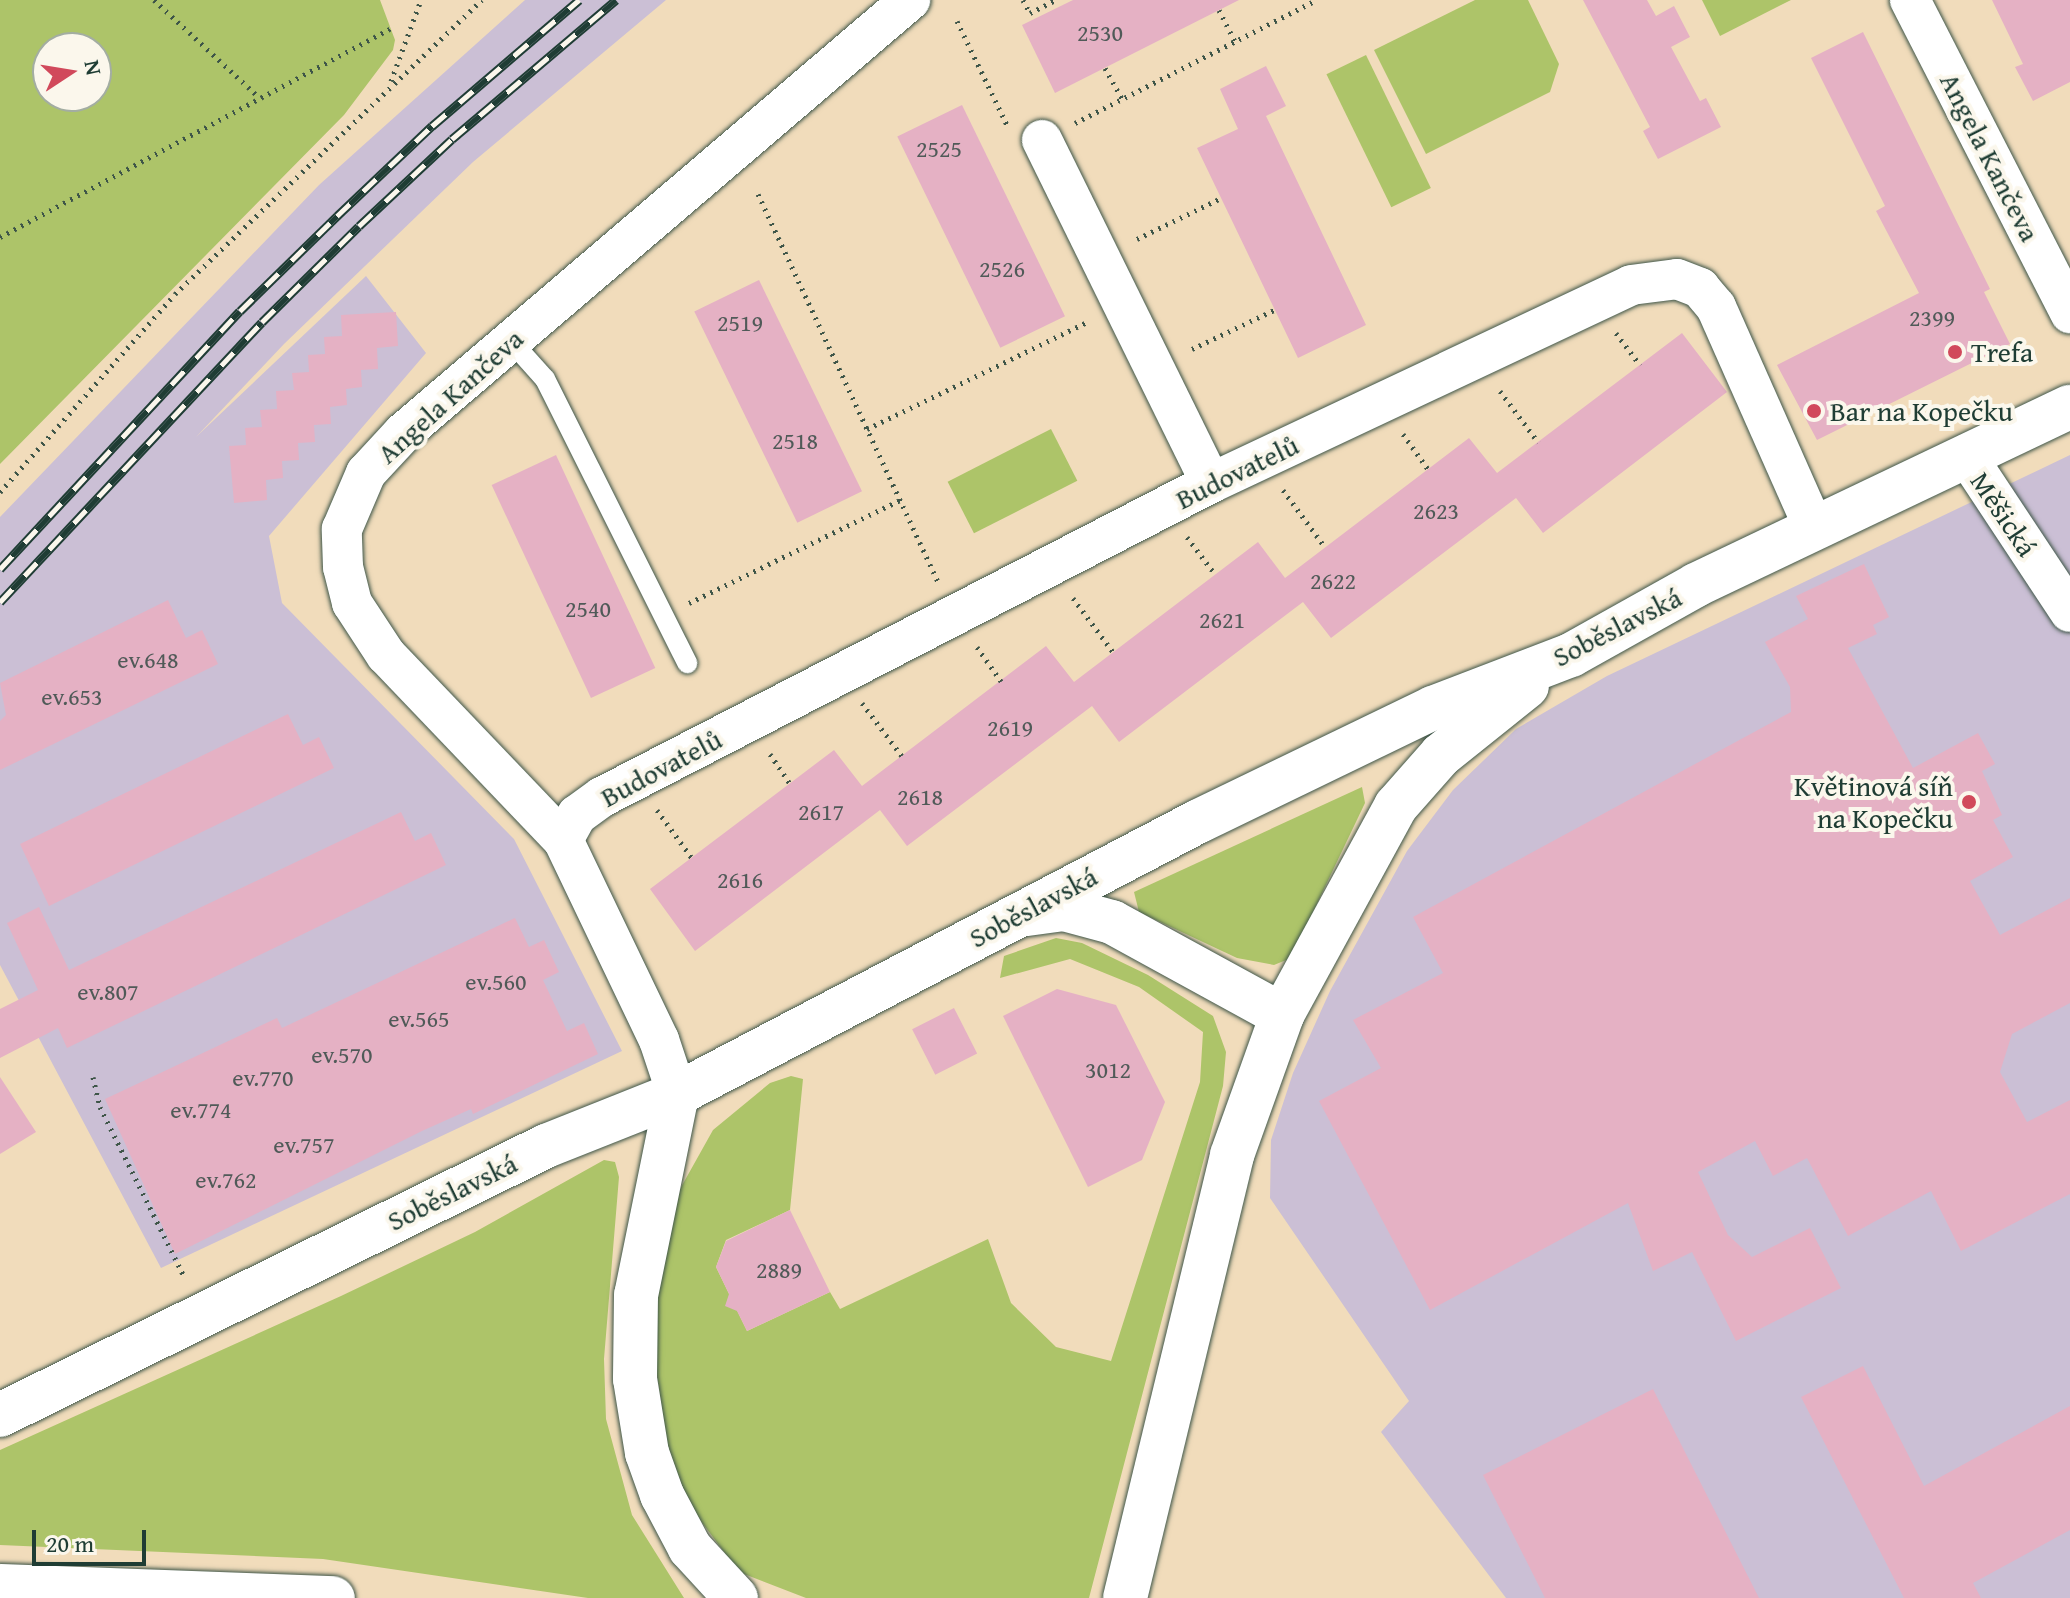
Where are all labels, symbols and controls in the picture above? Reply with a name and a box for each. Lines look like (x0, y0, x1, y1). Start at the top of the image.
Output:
house number: 2530 (1077, 19, 1123, 47)
north arrow (32, 32, 112, 112)
text: N (76, 57, 111, 78)
street label: Angela Kančeva (1933, 67, 2047, 247)
house number: 2525 (916, 135, 962, 163)
house number: 2526 (979, 255, 1025, 283)
house number: 2399 (1909, 304, 1955, 332)
house number: 2519 (717, 309, 763, 337)
street label: Angela Kančeva (370, 322, 530, 470)
place label: Trefa (1971, 335, 2033, 369)
marker: Trefa (1946, 343, 1964, 361)
place label: Bar na Kopečku (1830, 394, 2013, 428)
marker: Bar na Kopečku (1805, 402, 1823, 420)
house number: 2518 (772, 427, 818, 455)
street label: Budovatelů (1170, 428, 1304, 516)
street label: Měšická (1964, 465, 2044, 563)
house number: 2623 (1413, 497, 1459, 525)
house number: 2622 (1310, 567, 1356, 595)
street label: Soběslavská (1547, 580, 1687, 674)
house number: 2540 (565, 595, 611, 623)
house number: 2621 (1199, 606, 1245, 634)
house number: ev.648 (117, 646, 179, 674)
house number: ev.653 (41, 683, 103, 711)
house number: 2619 (987, 714, 1033, 742)
street label: Budovatelů (595, 722, 727, 814)
place label: Květinová síň na Kopečku (1794, 769, 1953, 835)
house number: 2618 (897, 783, 943, 811)
marker: Květinová síň na Kopečku (1960, 793, 1978, 811)
house number: 2617 (798, 798, 844, 826)
street label: Soběslavská (963, 859, 1103, 955)
house number: 2616 (717, 866, 763, 894)
house number: ev.560 (465, 968, 527, 996)
house number: ev.807 (77, 978, 139, 1006)
house number: ev.565 (388, 1005, 450, 1033)
house number: ev.570 (311, 1041, 373, 1069)
house number: 3012 (1085, 1056, 1131, 1084)
house number: ev.770 (232, 1064, 294, 1092)
house number: ev.774 (170, 1096, 232, 1124)
house number: ev.757 (273, 1131, 335, 1159)
street label: Soběslavská (382, 1146, 522, 1238)
house number: ev.762 (195, 1166, 257, 1194)
house number: 2889 (756, 1256, 802, 1284)
scale bar (36, 1514, 150, 1564)
text: 20 m (46, 1526, 94, 1561)

